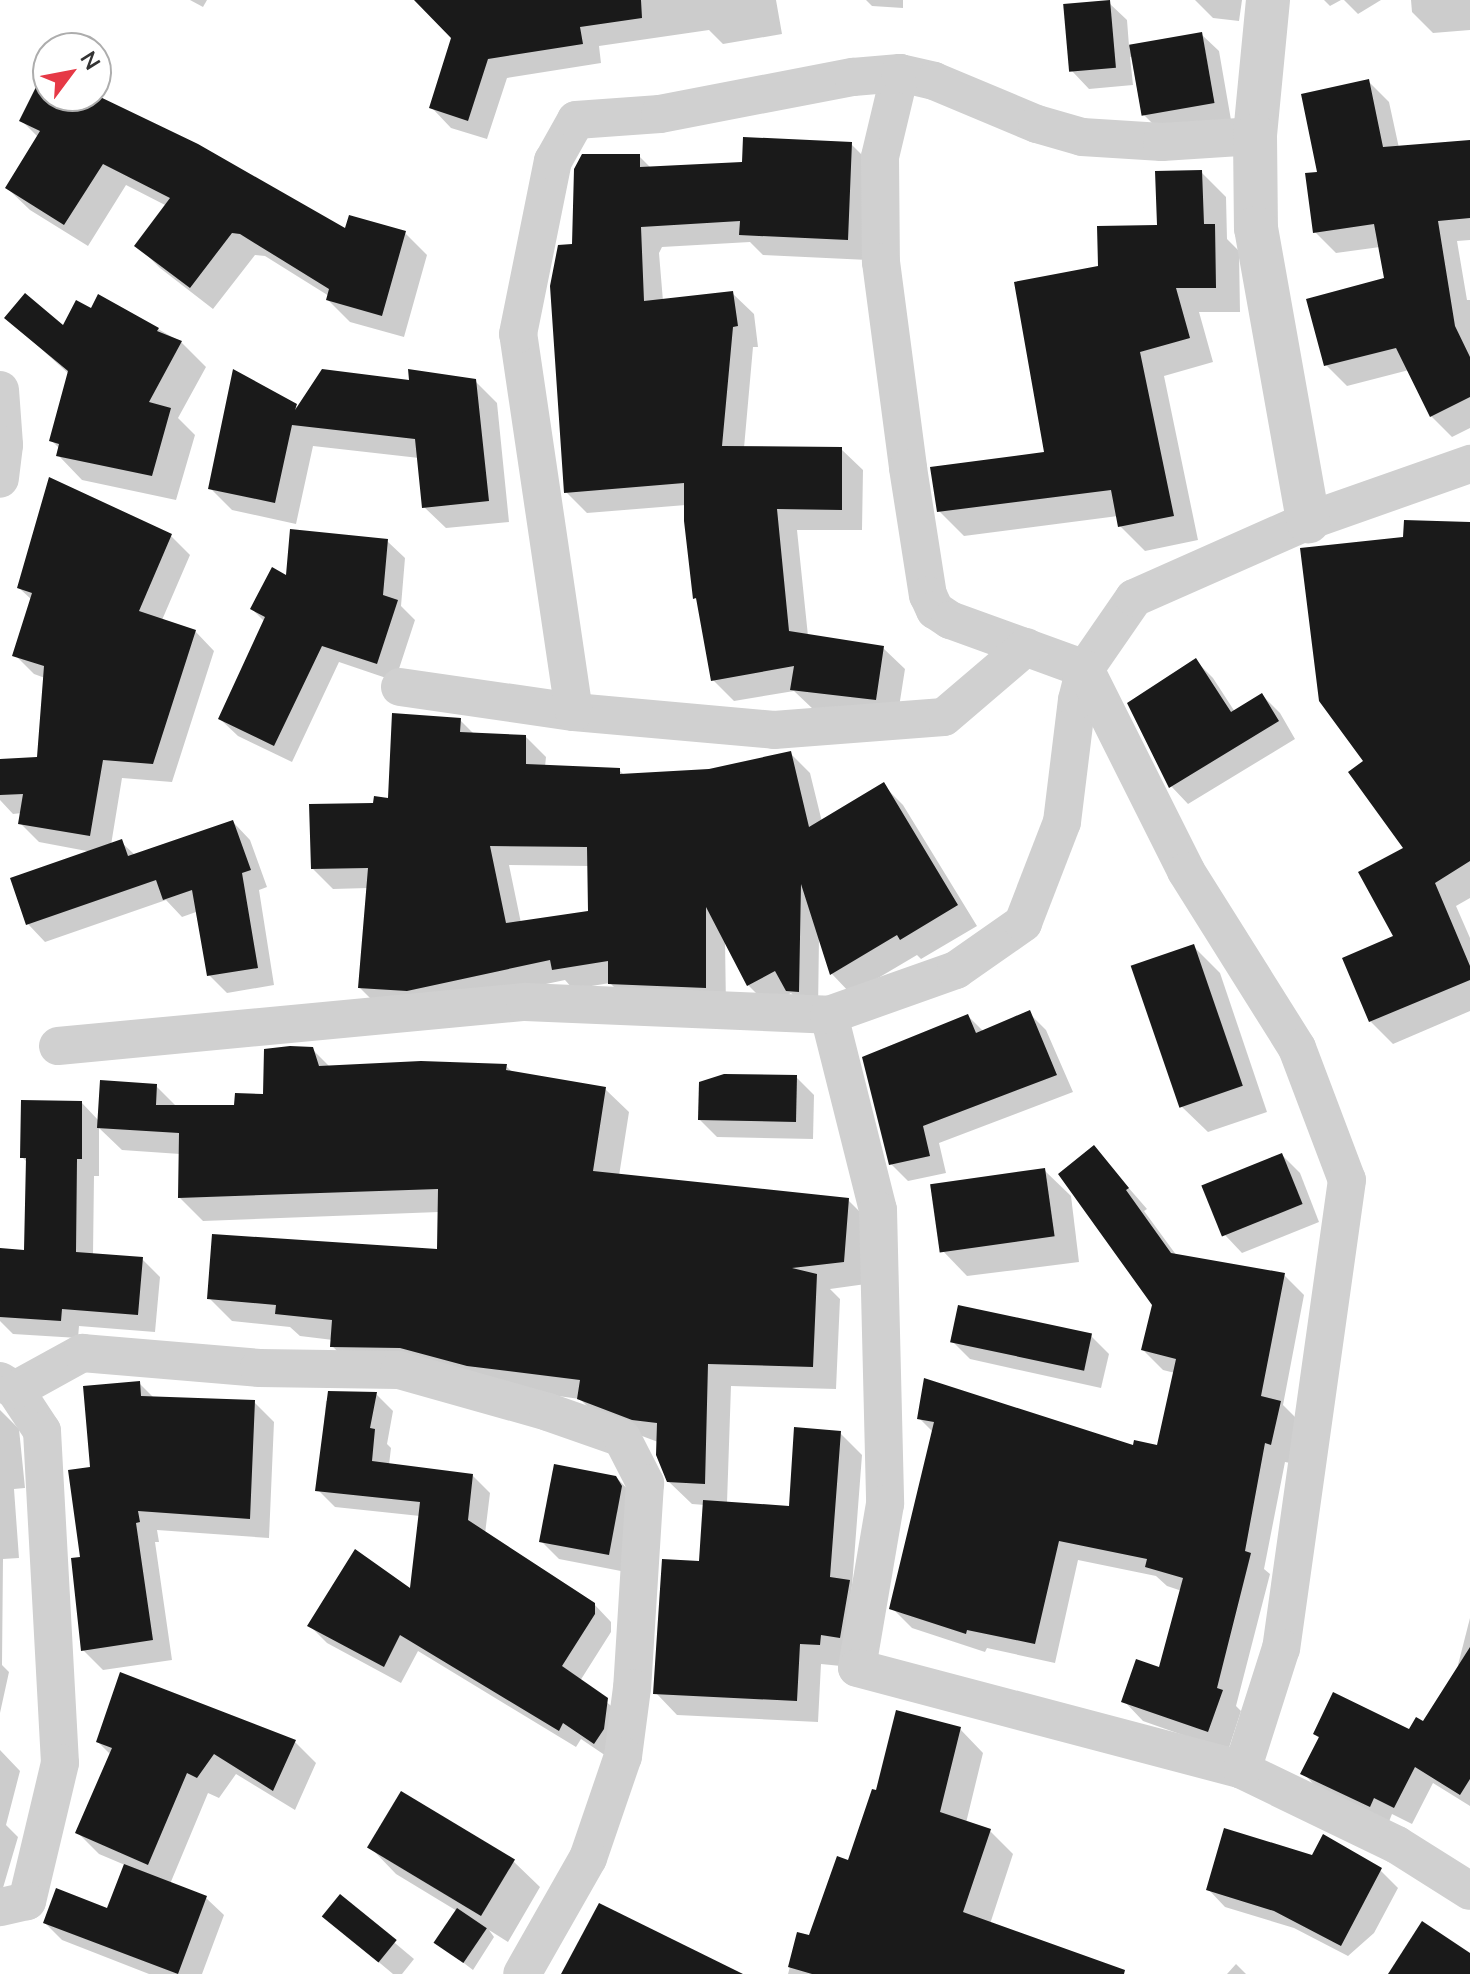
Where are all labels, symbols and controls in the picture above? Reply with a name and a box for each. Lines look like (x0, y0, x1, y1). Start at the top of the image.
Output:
north arrow (32, 32, 112, 112)
text: N (74, 46, 107, 75)

